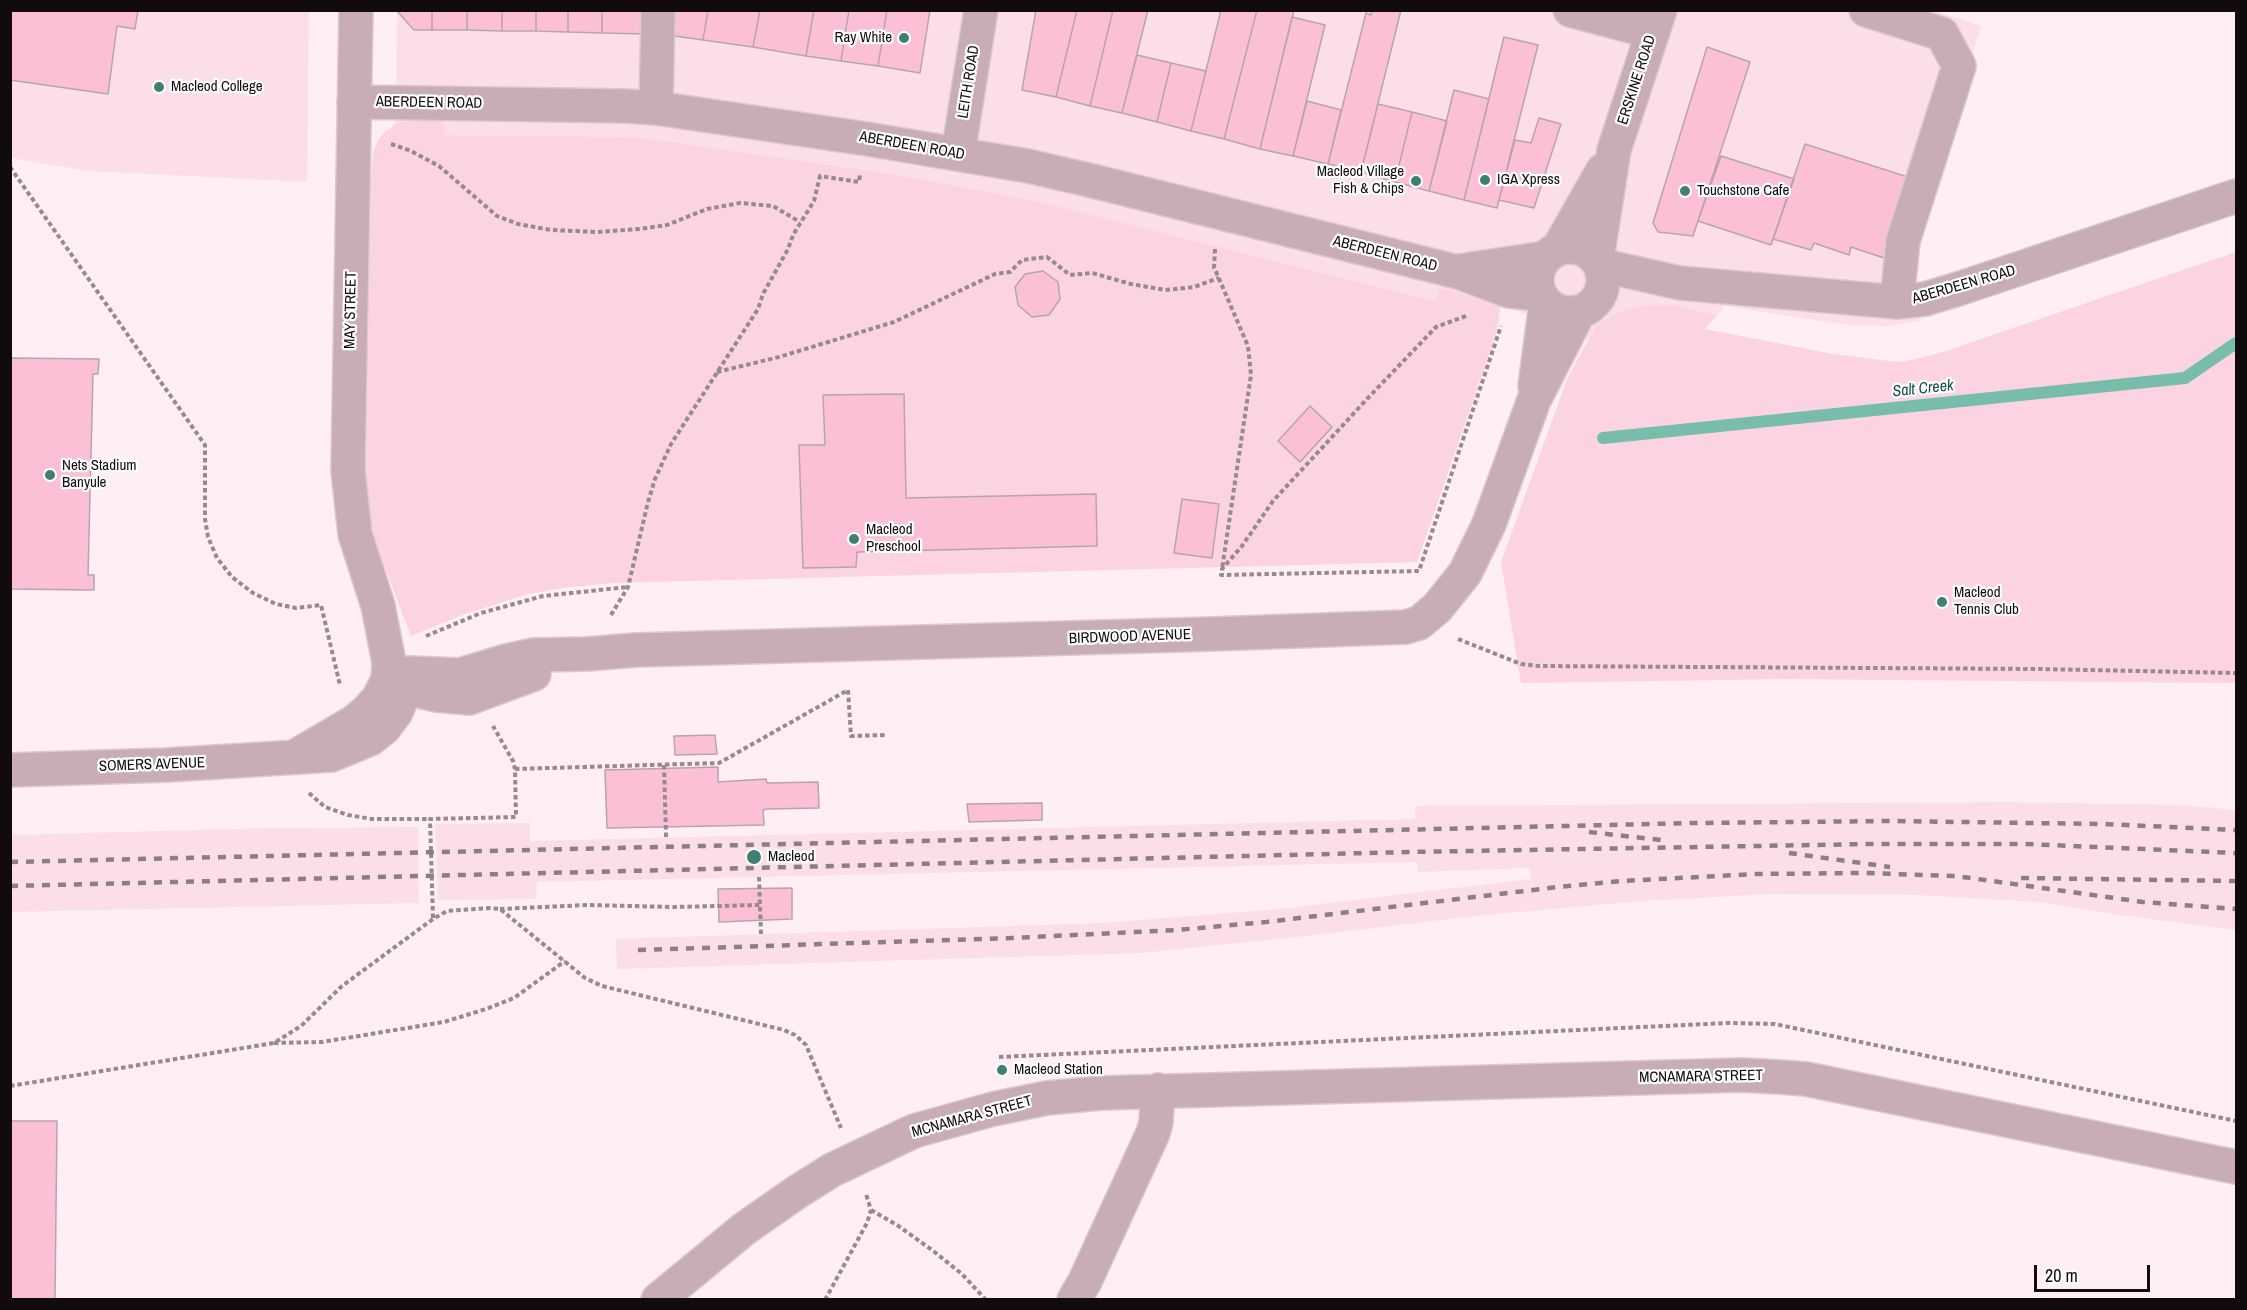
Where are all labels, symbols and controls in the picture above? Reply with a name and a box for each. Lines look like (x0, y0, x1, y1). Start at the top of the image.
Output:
place label: Ray White (835, 29, 892, 47)
marker: Ray White (897, 31, 911, 45)
street label: ERSKINE ROAD (1614, 33, 1660, 127)
street label: LEITH ROAD (954, 44, 984, 120)
place label: Macleod College (171, 78, 263, 96)
marker: Macleod College (152, 80, 166, 94)
street label: ABERDEEN ROAD (376, 93, 482, 113)
street label: ABERDEEN ROAD (858, 128, 966, 164)
place label: Macleod Village Fish & Chips (1317, 163, 1404, 198)
place label: IGA Xpress (1497, 171, 1560, 189)
marker: IGA Xpress (1478, 173, 1492, 187)
marker: Macleod Village Fish & Chips (1409, 174, 1423, 188)
place label: Touchstone Cafe (1697, 182, 1789, 200)
marker: Touchstone Cafe (1678, 184, 1692, 198)
street label: ABERDEEN ROAD (1331, 232, 1439, 276)
street label: ABERDEEN ROAD (1910, 262, 2018, 308)
street label: MAY STREET (341, 271, 361, 349)
water label: Salt Creek (1892, 376, 1954, 402)
place label: Nets Stadium Banyule (62, 457, 137, 492)
marker: Nets Stadium Banyule (43, 468, 57, 482)
place label: Macleod Preschool (866, 521, 921, 556)
marker: Macleod Preschool (847, 532, 861, 546)
place label: Macleod Tennis Club (1954, 584, 2019, 619)
marker: Macleod Tennis Club (1935, 595, 1949, 609)
street label: BIRDWOOD AVENUE (1069, 626, 1191, 648)
street label: SOMERS AVENUE (99, 754, 205, 776)
marker: Macleod (745, 848, 763, 866)
place label: Macleod (768, 848, 814, 866)
place label: Macleod Station (1014, 1061, 1103, 1079)
marker: Macleod Station (995, 1063, 1009, 1077)
street label: MCNAMARA STREET (1639, 1067, 1763, 1087)
street label: MCNAMARA STREET (910, 1092, 1034, 1142)
scale bar (2037, 1253, 2152, 1291)
text: 20 m (2045, 1263, 2078, 1288)

